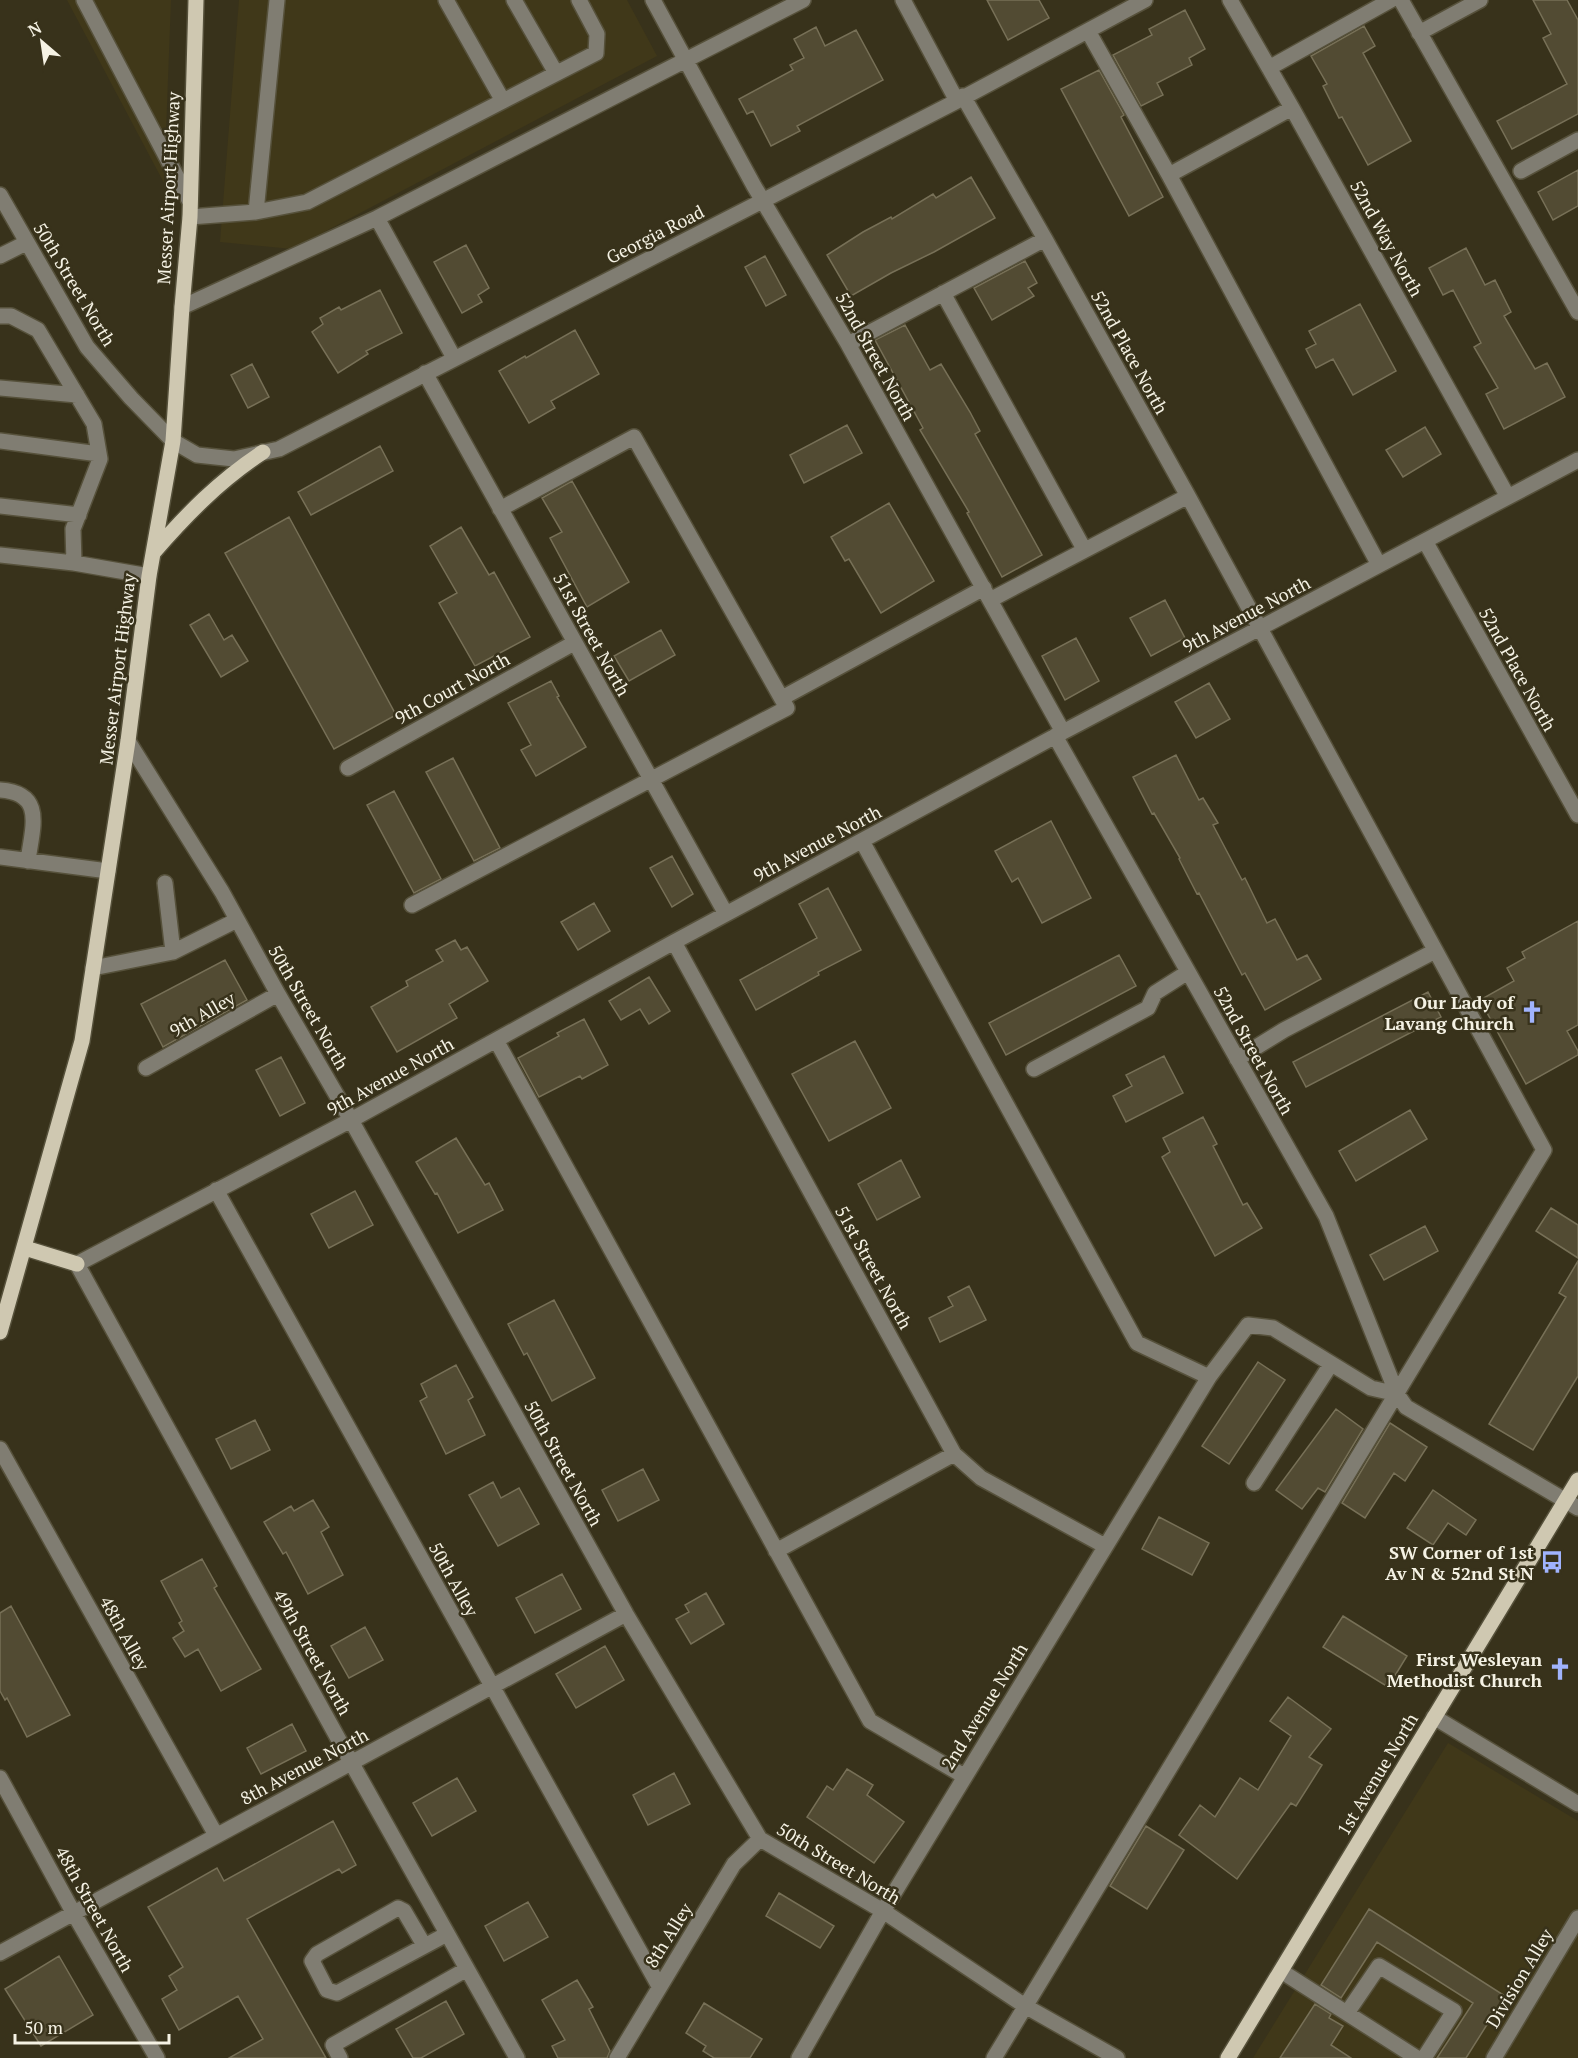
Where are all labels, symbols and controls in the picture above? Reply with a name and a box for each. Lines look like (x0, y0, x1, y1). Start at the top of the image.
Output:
north arrow (12, 12, 72, 72)
text: N (24, 16, 45, 41)
street label: Messer Airport Highway (151, 90, 185, 285)
street label: 52nd Way North (1345, 175, 1429, 301)
street label: Georgia Road (602, 199, 708, 269)
street label: 50th Street North (29, 218, 122, 351)
street label: 52nd Place North (1086, 286, 1174, 419)
street label: 52nd Street North (831, 287, 922, 425)
street label: 51st Street North (548, 568, 636, 700)
street label: 9th Avenue North (1178, 570, 1314, 658)
street label: Messer Airport Highway (93, 571, 141, 766)
street label: 52nd Place North (1474, 603, 1562, 736)
street label: 9th Court North (390, 646, 514, 730)
street label: 9th Avenue North (749, 799, 885, 887)
street label: 50th Street North (263, 940, 355, 1074)
street label: 52nd Street North (1209, 981, 1300, 1119)
street label: 9th Alley (165, 985, 240, 1042)
place label: Our Lady of Lavang Church (1385, 990, 1515, 1035)
church icon: Our Lady of Lavang Church (1519, 999, 1545, 1025)
street label: 9th Avenue North (322, 1031, 458, 1121)
street label: 51st Street North (830, 1201, 918, 1333)
street label: 50th Street North (519, 1396, 609, 1531)
street label: 50th Alley (424, 1538, 485, 1621)
place label: SW Corner of 1st Av N & 52nd St N (1385, 1540, 1534, 1585)
bus stop icon: SW Corner of 1st Av N & 52nd St N (1539, 1549, 1565, 1575)
street label: 49th Street North (268, 1585, 358, 1720)
street label: 48th Alley (95, 1592, 156, 1675)
street label: 2nd Avenue North (935, 1638, 1033, 1774)
place label: First Wesleyan Methodist Church (1387, 1647, 1542, 1692)
church icon: First Wesleyan Methodist Church (1547, 1656, 1573, 1682)
street label: 1st Avenue North (1331, 1708, 1423, 1840)
street label: 8th Avenue North (236, 1722, 372, 1810)
street label: 50th Street North (773, 1817, 906, 1910)
street label: 48th Street North (50, 1842, 140, 1977)
street label: 8th Alley (639, 1897, 698, 1972)
street label: Division Alley (1480, 1923, 1558, 2032)
scale bar (15, 2007, 170, 2045)
text: 50 m (24, 2015, 64, 2039)

